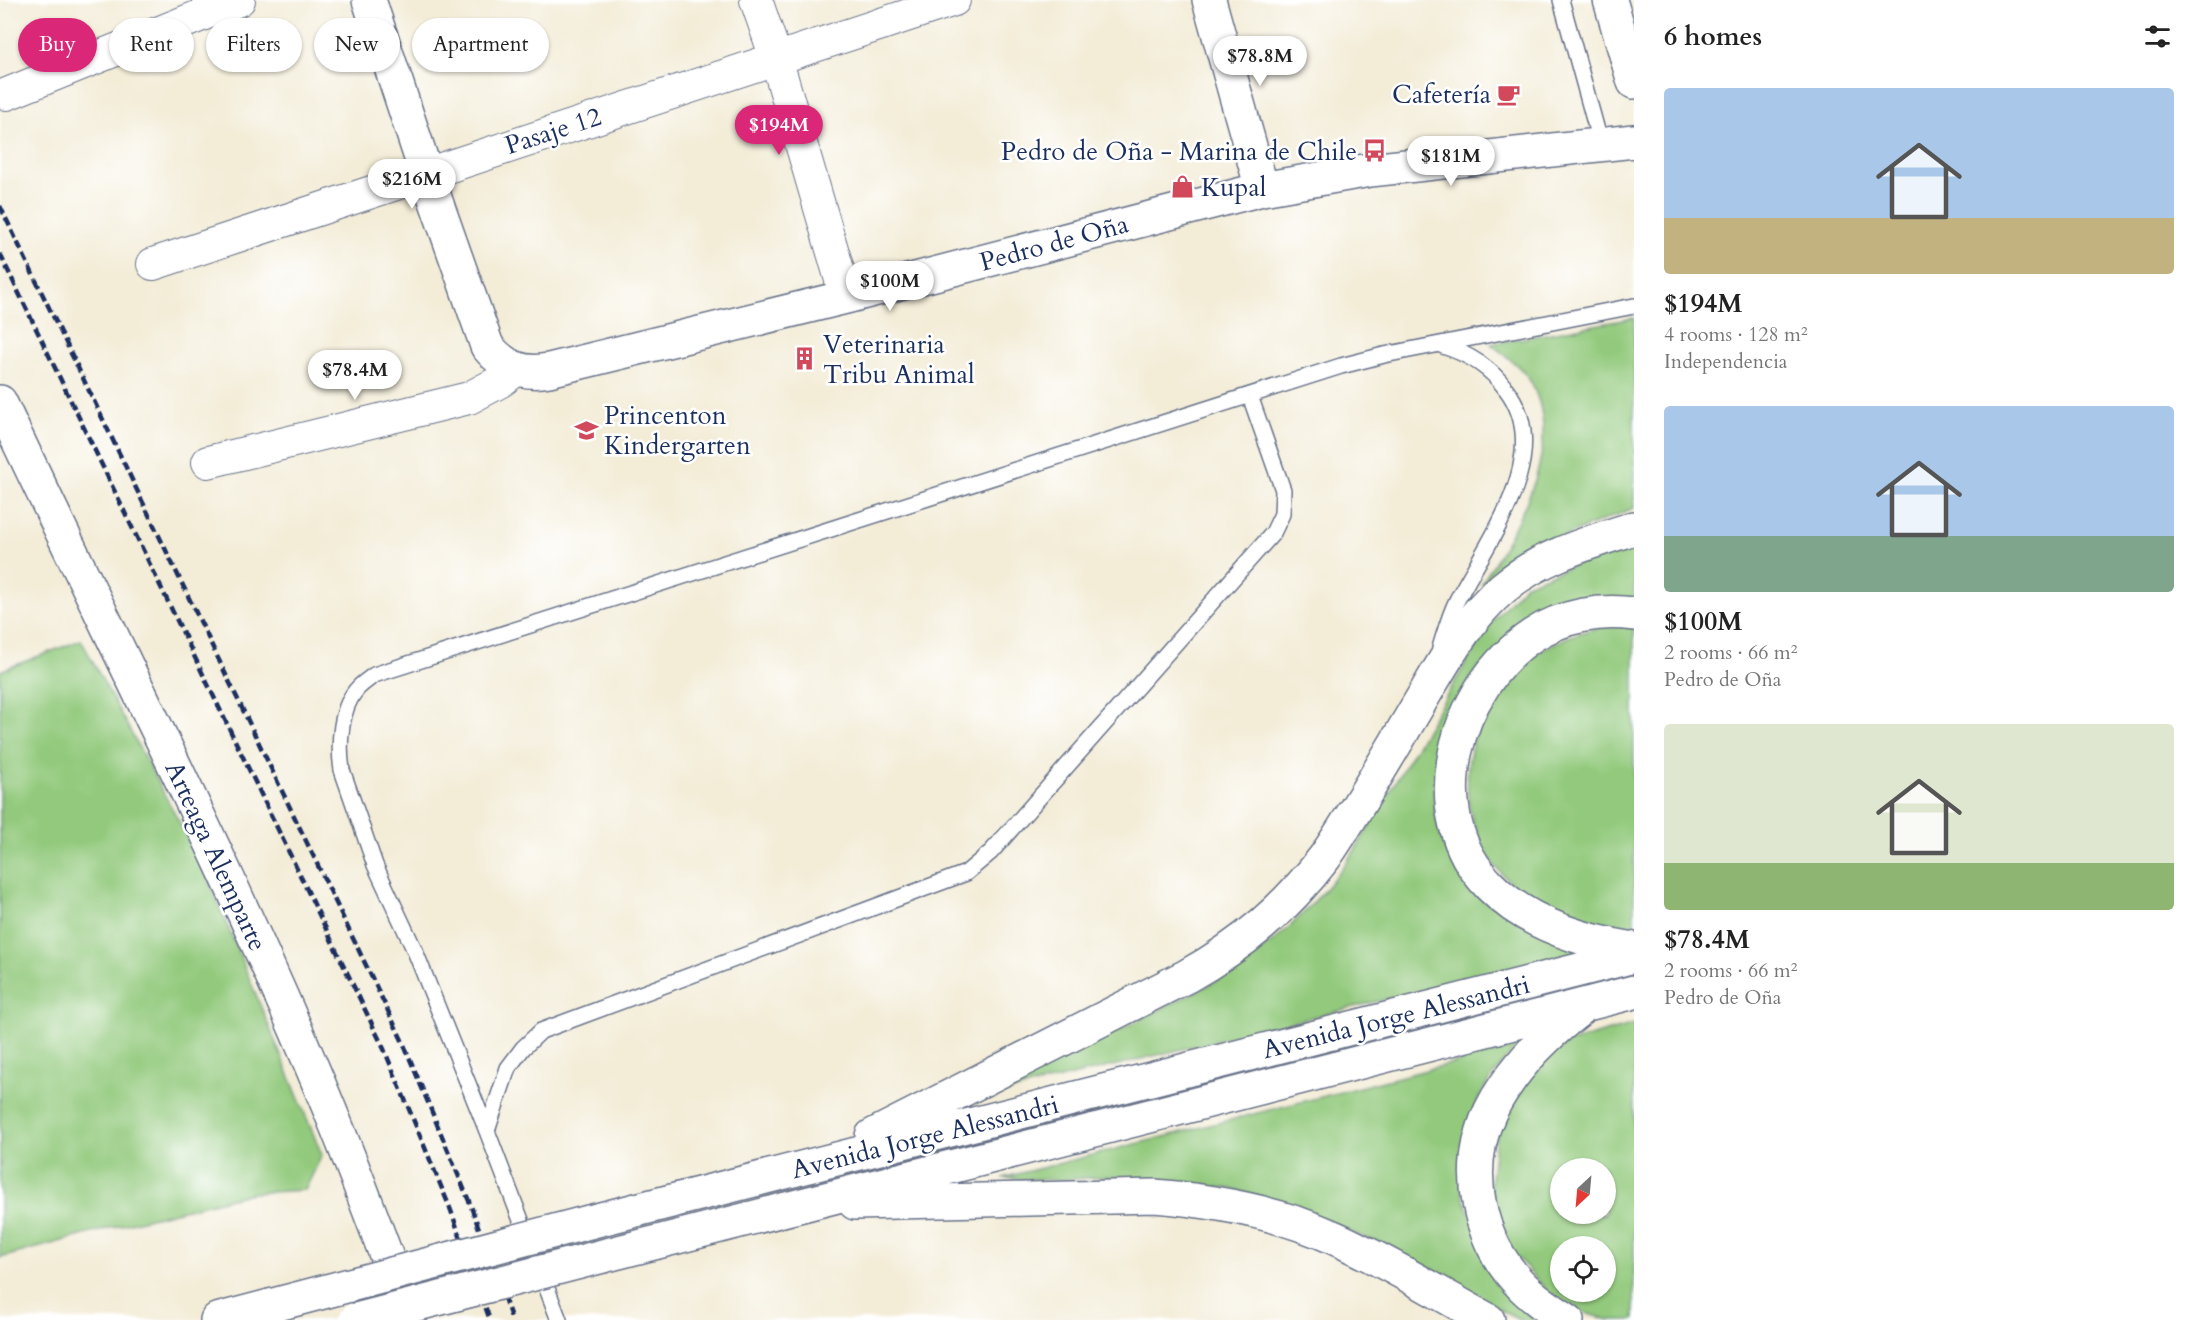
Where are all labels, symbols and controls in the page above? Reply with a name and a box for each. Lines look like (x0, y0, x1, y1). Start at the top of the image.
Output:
chip: Buy (18, 18, 97, 72)
chip: Rent (109, 18, 194, 72)
chip: Filters (206, 18, 302, 72)
chip: New (314, 18, 400, 72)
chip: Apartment (412, 18, 549, 72)
text: 6 homes (1664, 19, 1762, 54)
icon: filters (2141, 20, 2174, 53)
pin: $78.8M (1211, 36, 1309, 87)
text: $78.8M (1227, 42, 1293, 69)
place label: Cafetería (1392, 77, 1491, 112)
cafe icon: Cafetería (1496, 81, 1522, 107)
street label: Pasaje 12 (500, 99, 606, 163)
pin: $194M (737, 105, 821, 156)
text: $194M (749, 111, 809, 138)
icon: home (1865, 127, 1973, 235)
place label: Pedro de Oña - Marina de Chile (1001, 134, 1357, 169)
pin: $181M (1409, 136, 1493, 187)
bus stop icon: Pedro de Oña - Marina de Chile (1362, 138, 1388, 164)
text: $181M (1421, 142, 1481, 169)
pin: $216M (370, 159, 454, 210)
text: $216M (382, 165, 442, 192)
place label: Kupal (1201, 170, 1267, 205)
shop icon: Kupal (1170, 174, 1196, 200)
street label: Pedro de Oña (976, 206, 1132, 280)
pin: $100M (848, 261, 932, 312)
text: $100M (860, 267, 920, 294)
text: $194M (1664, 286, 1743, 321)
text: 4 rooms · 128 m² (1664, 321, 1808, 348)
place label: Veterinaria Tribu Animal (823, 327, 975, 392)
building icon: Veterinaria Tribu Animal (792, 346, 818, 372)
text: Independencia (1664, 348, 1788, 375)
pin: $78.4M (306, 350, 404, 401)
text: $78.4M (322, 356, 388, 383)
place label: Princenton Kindergarten (604, 398, 751, 463)
school or university icon: Princenton Kindergarten (573, 417, 599, 443)
icon: home (1865, 445, 1973, 553)
text: $100M (1664, 604, 1743, 639)
text: 2 rooms · 66 m² (1664, 639, 1797, 666)
text: Pedro de Oña (1664, 666, 1781, 693)
street label: Arteaga Alemparte (157, 755, 275, 957)
icon: home (1865, 763, 1973, 871)
text: $78.4M (1664, 922, 1750, 957)
text: 2 rooms · 66 m² (1664, 957, 1797, 984)
street label: Avenida Jorge Alessandri (1259, 967, 1533, 1067)
text: Pedro de Oña (1664, 984, 1781, 1011)
street label: Avenida Jorge Alessandri (788, 1087, 1062, 1187)
north arrow (1550, 1158, 1616, 1224)
map controls (1550, 1158, 1616, 1302)
button: locate (1550, 1236, 1616, 1302)

